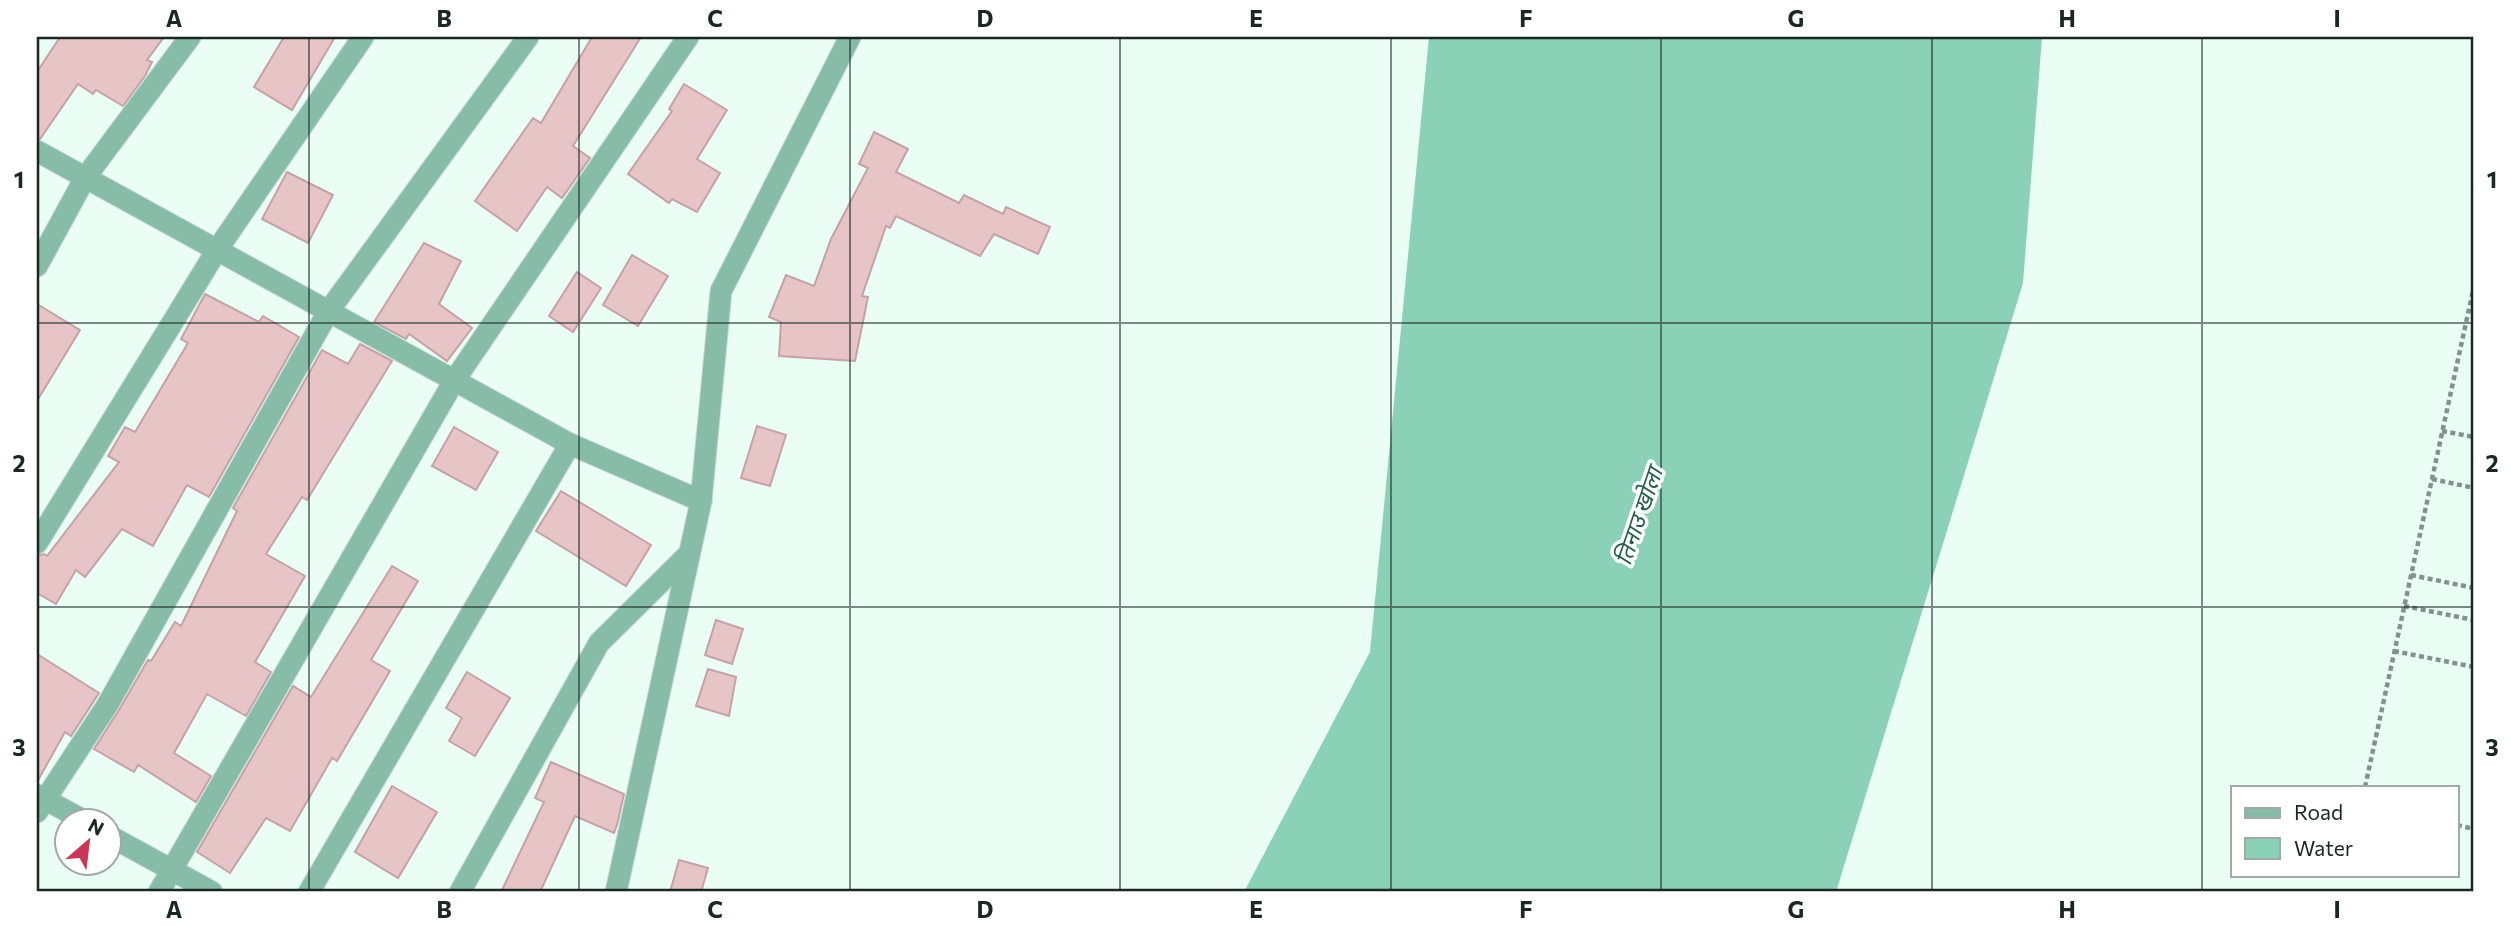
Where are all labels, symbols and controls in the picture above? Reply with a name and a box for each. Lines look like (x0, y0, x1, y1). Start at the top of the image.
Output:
text: A (166, 4, 183, 32)
text: B (436, 4, 452, 32)
text: C (707, 4, 723, 32)
text: D (977, 4, 994, 32)
text: E (1249, 4, 1263, 32)
text: F (1519, 4, 1533, 32)
text: G (1788, 4, 1804, 32)
text: H (2058, 4, 2076, 32)
text: I (2333, 4, 2341, 32)
text: 1 (14, 165, 24, 193)
text: 1 (2487, 165, 2497, 193)
text: 2 (12, 449, 26, 477)
text: 2 (2485, 449, 2499, 477)
water label: तिनाउ खोला (1608, 460, 1669, 568)
text: 3 (12, 733, 26, 761)
text: 3 (2485, 733, 2499, 761)
legend (2231, 786, 2458, 876)
text: Road (2294, 799, 2343, 824)
north arrow (52, 806, 122, 876)
text: N (85, 813, 108, 840)
text: Water (2294, 835, 2353, 860)
text: A (166, 895, 183, 923)
text: B (436, 895, 452, 923)
text: C (707, 895, 723, 923)
text: D (977, 895, 994, 923)
text: E (1249, 895, 1263, 923)
text: F (1519, 895, 1533, 923)
text: G (1788, 895, 1804, 923)
text: H (2058, 895, 2076, 923)
text: I (2333, 895, 2341, 923)

